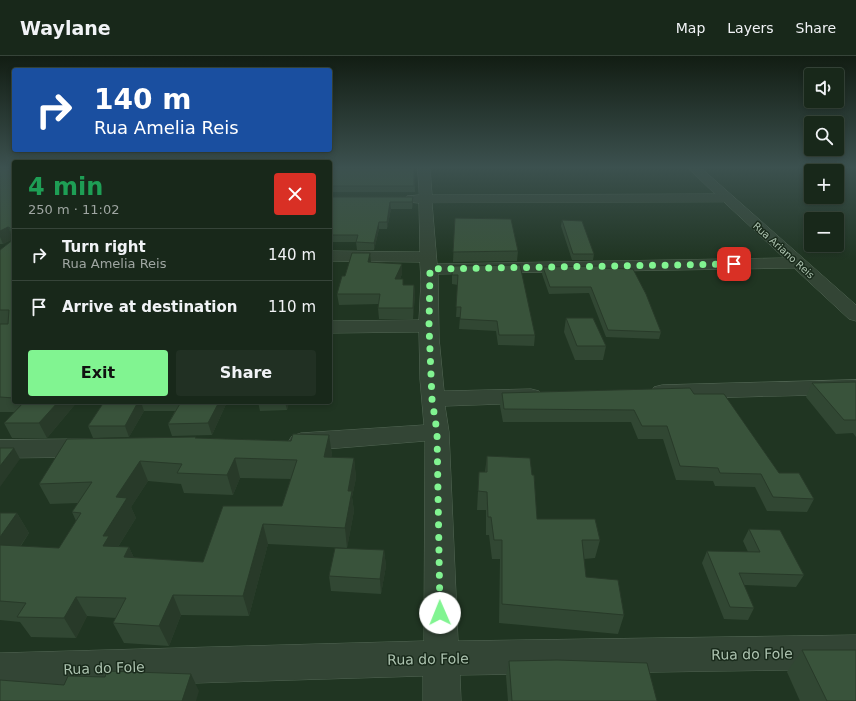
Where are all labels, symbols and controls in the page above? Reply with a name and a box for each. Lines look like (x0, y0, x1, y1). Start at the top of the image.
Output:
text: Waylane (20, 17, 111, 39)
text: Map (676, 20, 705, 36)
text: Layers (727, 20, 774, 36)
text: Share (796, 20, 836, 36)
map controls (804, 68, 844, 252)
button: sound (804, 68, 844, 108)
text: 140 m (94, 83, 191, 116)
icon: right (28, 84, 80, 136)
button: search (804, 116, 844, 156)
text: Rua Amelia Reis (94, 117, 239, 138)
button: + (804, 164, 844, 204)
text: 4 min (28, 173, 103, 201)
button: close (274, 173, 316, 215)
text: 250 m · 11:02 (28, 202, 119, 217)
button: − (804, 212, 844, 252)
street label: Rua Ariano Reis (751, 220, 816, 281)
text: Turn right (62, 238, 146, 256)
icon: right (28, 244, 50, 266)
text: 140 m (268, 246, 316, 264)
pin (717, 247, 751, 281)
icon: arrive (723, 253, 745, 275)
text: Rua Amelia Reis (62, 256, 167, 271)
icon: arrive (28, 296, 50, 318)
text: Arrive at destination (62, 298, 237, 316)
text: 110 m (268, 298, 316, 316)
button: Exit (28, 350, 168, 396)
button: Share (176, 350, 316, 396)
position arrow (419, 592, 461, 634)
street label: Rua do Fole (711, 645, 793, 663)
street label: Rua do Fole (387, 650, 469, 668)
street label: Rua do Fole (63, 659, 145, 677)

